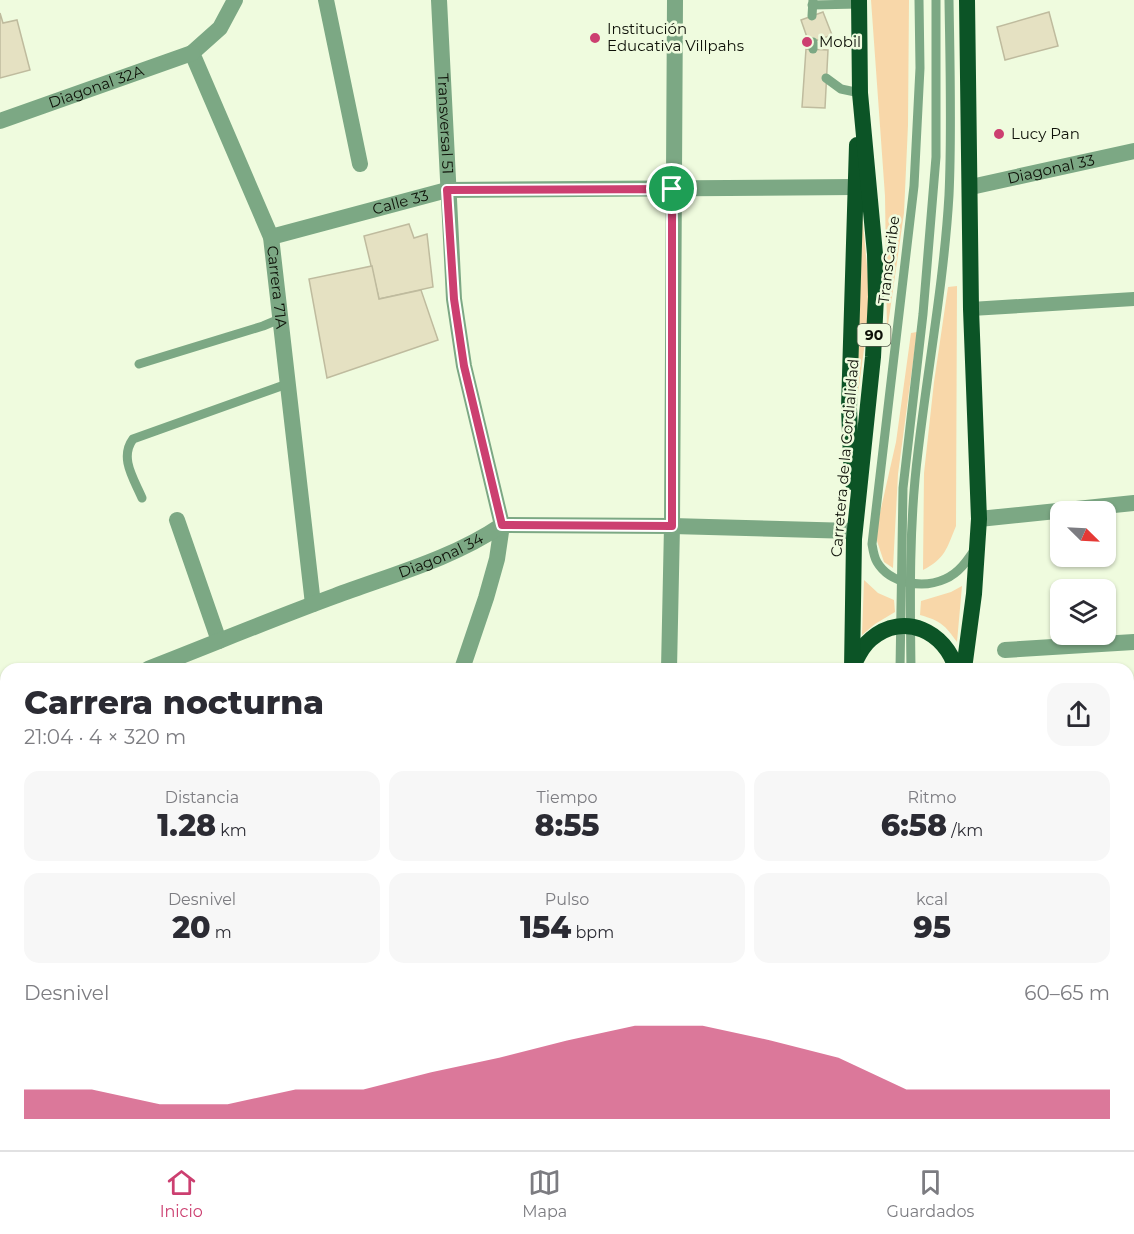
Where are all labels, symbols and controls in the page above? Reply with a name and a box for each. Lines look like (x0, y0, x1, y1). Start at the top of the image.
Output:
place label: Institución Educativa Villpahs (607, 19, 744, 55)
marker: Institución Educativa Villpahs (588, 31, 602, 45)
place label: Mobil (819, 32, 861, 51)
marker: Mobil (800, 35, 814, 49)
street label: Diagonal 32A (46, 61, 146, 112)
street label: Transversal 51 (434, 73, 458, 175)
place label: Lucy Pan (1011, 124, 1080, 143)
marker: Lucy Pan (992, 127, 1006, 141)
street label: Diagonal 33 (1006, 150, 1096, 188)
pin (646, 163, 697, 214)
icon: arrive (655, 172, 688, 205)
street label: Calle 33 (370, 185, 430, 219)
street label: TransCaribe (874, 215, 903, 305)
street label: Carrera 71A (263, 244, 291, 330)
road number: 90 (858, 324, 890, 346)
street label: Carretera de la Cordialidad (826, 358, 863, 558)
north arrow (1050, 501, 1116, 567)
map controls (1050, 501, 1116, 645)
street label: Diagonal 34 (396, 529, 486, 582)
button: layers (1050, 579, 1116, 645)
text: Carrera nocturna (24, 682, 324, 722)
button: share (1047, 683, 1110, 746)
text: 21:04 · 4 × 320 m (24, 725, 186, 749)
text: Distancia (165, 788, 239, 807)
text: Tiempo (536, 788, 598, 807)
text: Ritmo (907, 788, 957, 807)
text: 1.28 (157, 807, 216, 844)
text: 8:55 (535, 807, 599, 844)
text: 6:58 (881, 807, 947, 844)
text: km (216, 821, 247, 840)
text: /km (947, 821, 983, 840)
text: Desnivel (168, 890, 236, 909)
text: Pulso (545, 890, 589, 909)
text: kcal (916, 890, 948, 909)
text: 20 (172, 909, 211, 946)
text: 154 (520, 909, 571, 946)
text: 95 (913, 909, 951, 946)
text: m (211, 923, 232, 942)
text: bpm (571, 923, 614, 942)
text: Desnivel (24, 981, 109, 1005)
text: 60–65 m (1024, 981, 1110, 1005)
tab: Inicio (160, 1166, 203, 1221)
tab: Mapa (522, 1166, 567, 1221)
tab: Guardados (887, 1166, 974, 1221)

